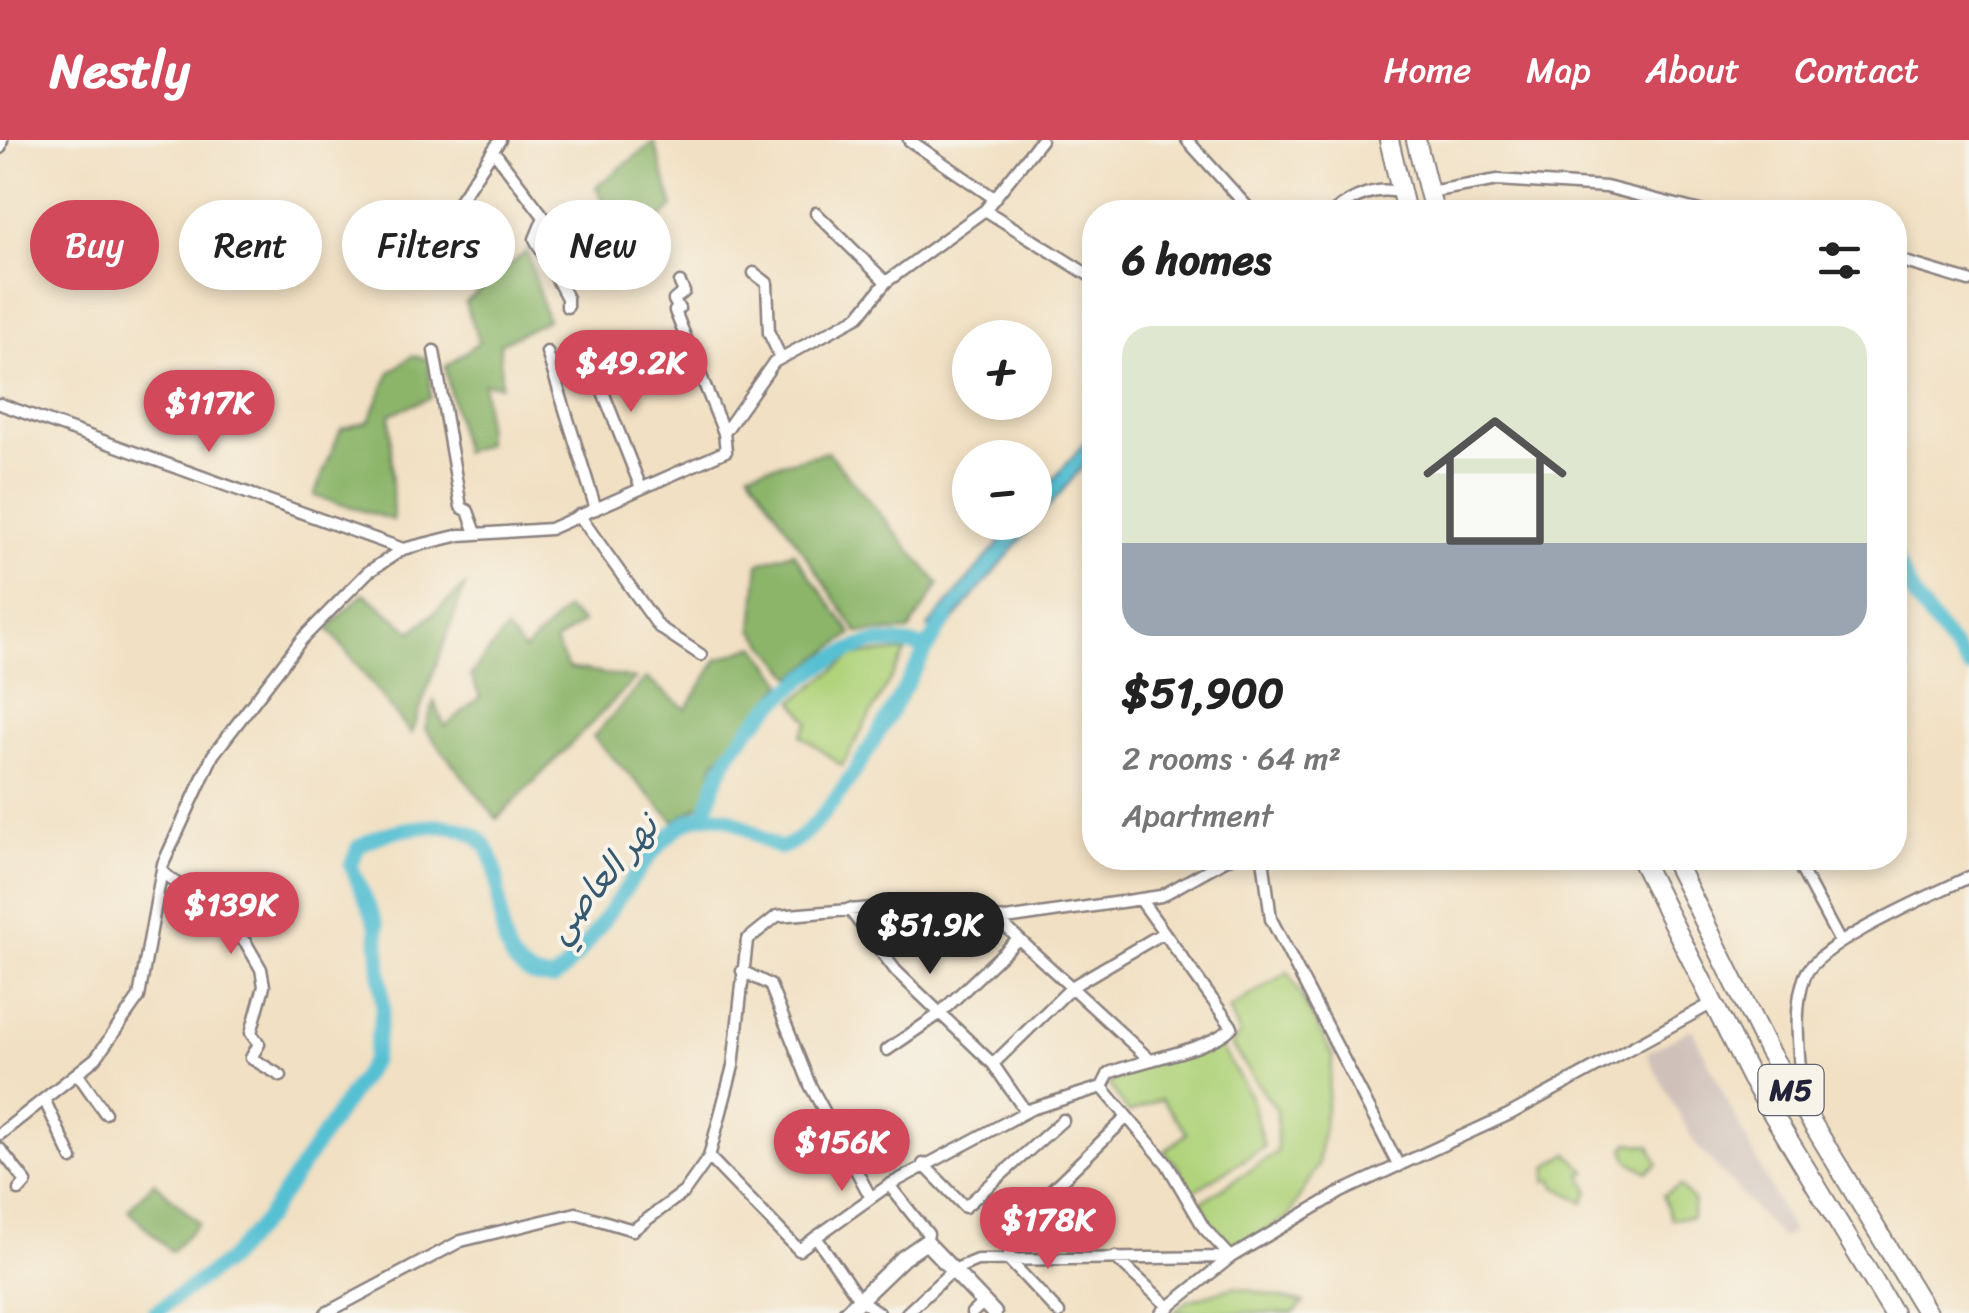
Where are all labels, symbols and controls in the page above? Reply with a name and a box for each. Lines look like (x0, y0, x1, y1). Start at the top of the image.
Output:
text: Nestly (50, 28, 190, 113)
text: Home (1384, 39, 1471, 101)
text: Map (1526, 39, 1591, 101)
text: About (1646, 39, 1740, 101)
text: Contact (1795, 39, 1919, 101)
chip: Buy (30, 200, 159, 290)
chip: Rent (179, 200, 322, 290)
chip: Filters (342, 200, 515, 290)
chip: New (535, 200, 671, 290)
text: 6 homes (1122, 223, 1271, 297)
icon: filters (1812, 233, 1867, 288)
map controls (952, 320, 1052, 540)
button: + (952, 320, 1052, 420)
pin: $49.2K (550, 330, 712, 415)
text: $49.2K (577, 334, 685, 391)
pin: $117K (139, 370, 279, 455)
text: $117K (166, 374, 252, 431)
icon: home (1405, 391, 1585, 571)
button: − (952, 440, 1052, 540)
text: $51,900 (1122, 656, 1284, 730)
text: 2 rooms · 64 m² (1122, 730, 1341, 787)
text: Apartment (1122, 787, 1273, 844)
water label: نهر العاصي (529, 797, 677, 956)
pin: $139K (161, 872, 301, 957)
text: $139K (185, 876, 277, 933)
pin: $51.9K (849, 892, 1011, 977)
text: $51.9K (878, 896, 982, 953)
road number: M5 (1758, 1065, 1824, 1115)
pin: $156K (772, 1109, 912, 1194)
text: $156K (796, 1113, 888, 1170)
pin: $178K (978, 1187, 1118, 1272)
text: $178K (1002, 1191, 1094, 1248)

